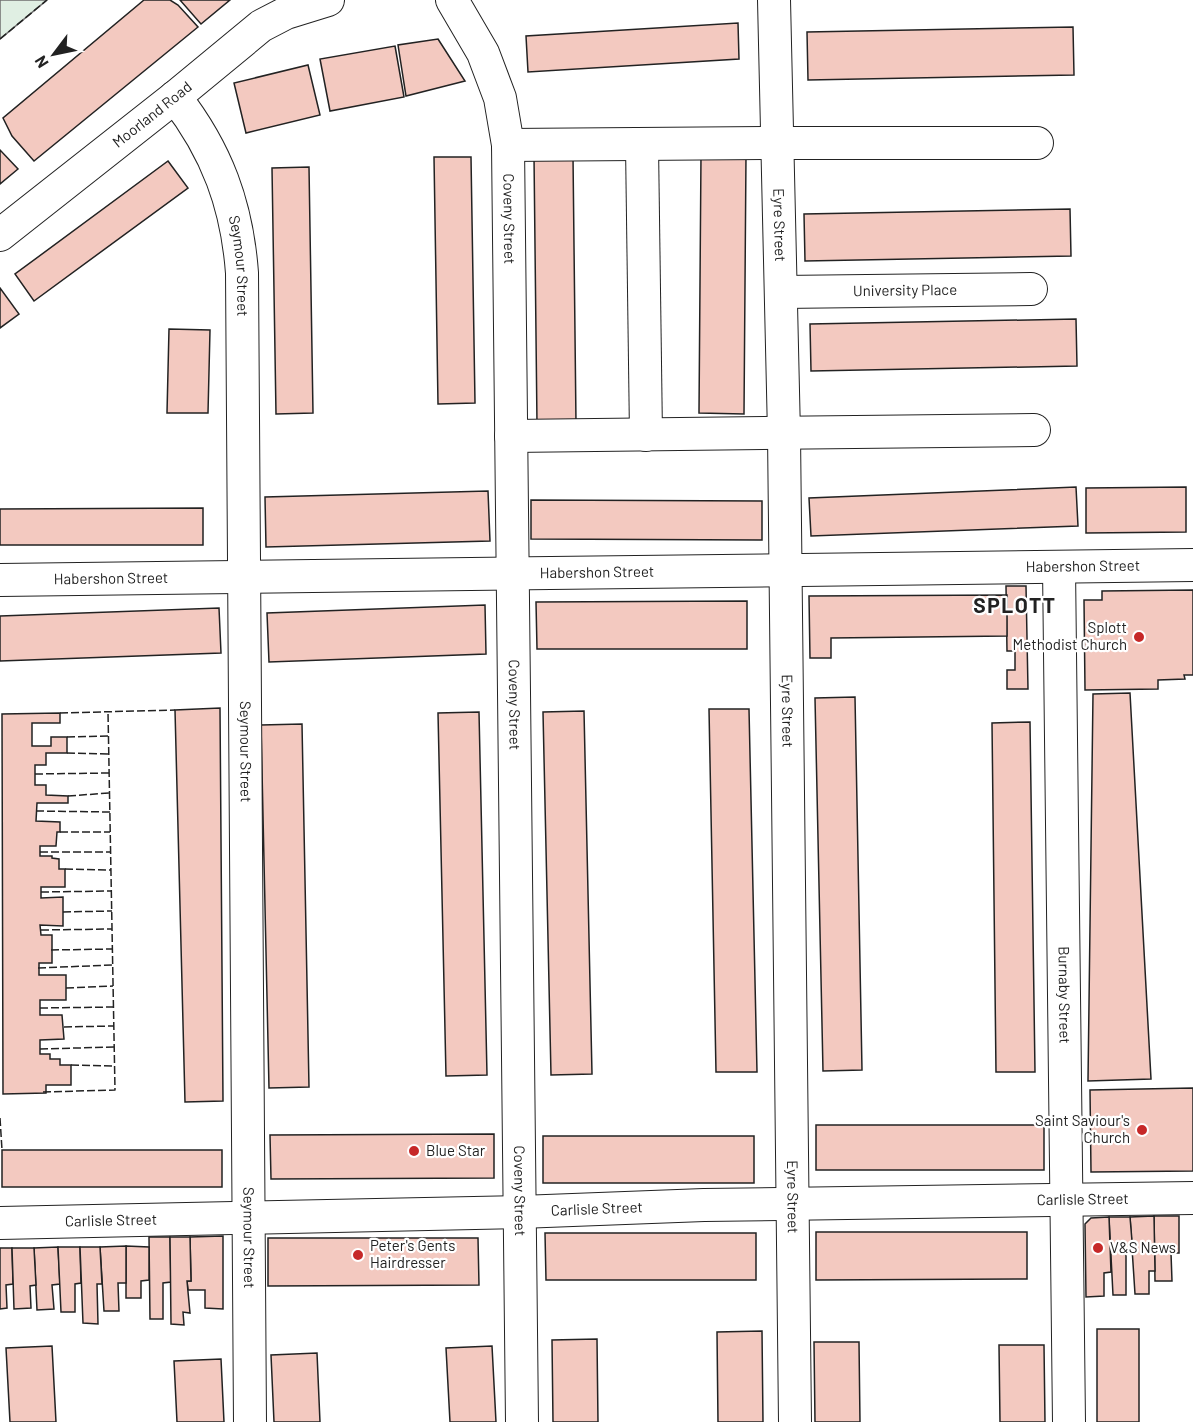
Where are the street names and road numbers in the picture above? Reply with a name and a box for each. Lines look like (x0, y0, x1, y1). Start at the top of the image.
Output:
street label: Moorland Road (108, 77, 195, 151)
street label: Coveny Street (500, 173, 519, 264)
street label: Eyre Street (770, 188, 790, 262)
street label: Seymour Street (226, 213, 252, 317)
street label: University Place (853, 280, 957, 299)
street label: Habershon Street (1026, 556, 1140, 575)
street label: Habershon Street (540, 562, 654, 581)
street label: Habershon Street (54, 568, 168, 587)
street label: Coveny Street (506, 659, 525, 750)
street label: Eyre Street (779, 674, 797, 748)
street label: Seymour Street (237, 701, 256, 802)
street label: Burnaby Street (1055, 946, 1075, 1044)
street label: Coveny Street (511, 1145, 530, 1236)
street label: Eyre Street (784, 1160, 803, 1234)
street label: Seymour Street (240, 1187, 259, 1288)
street label: Carlisle Street (1037, 1189, 1129, 1208)
street label: Carlisle Street (550, 1197, 643, 1219)
street label: Carlisle Street (65, 1210, 157, 1230)

